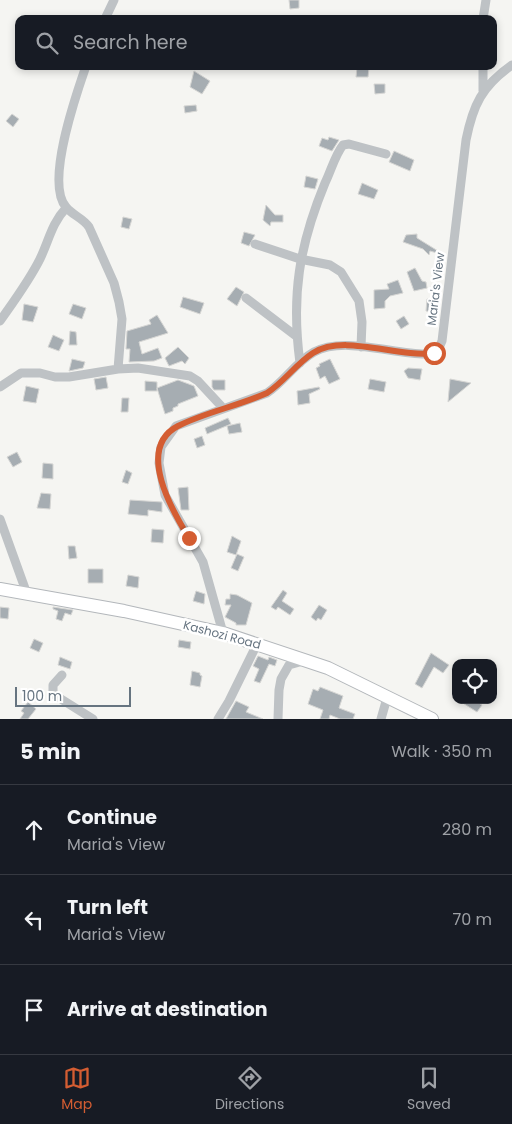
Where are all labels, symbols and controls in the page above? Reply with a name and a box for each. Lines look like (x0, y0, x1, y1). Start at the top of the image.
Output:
search box (15, 15, 497, 70)
icon: search (33, 29, 61, 57)
text: Search here (73, 29, 187, 56)
street label: Maria's View (423, 251, 448, 327)
route start (423, 342, 446, 365)
route end (178, 527, 201, 550)
street label: Kashozi Road (181, 616, 263, 653)
map controls (452, 659, 497, 704)
button: locate (452, 659, 497, 704)
scale bar (15, 684, 131, 707)
text: 100 m (22, 686, 62, 706)
text: 5 min (20, 737, 81, 766)
text: Walk · 350 m (391, 740, 492, 763)
text: Continue (67, 804, 157, 831)
icon: ahead (20, 816, 48, 844)
text: 280 m (442, 818, 492, 841)
text: Maria's View (67, 833, 165, 856)
text: Turn left (67, 894, 148, 921)
icon: left (20, 906, 48, 934)
text: 70 m (452, 908, 492, 931)
text: Maria's View (67, 923, 165, 946)
icon: arrive (20, 996, 48, 1024)
text: Arrive at destination (67, 996, 268, 1023)
tab: Map (61, 1064, 92, 1115)
tab: Directions (215, 1064, 284, 1115)
tab: Saved (407, 1064, 451, 1115)

